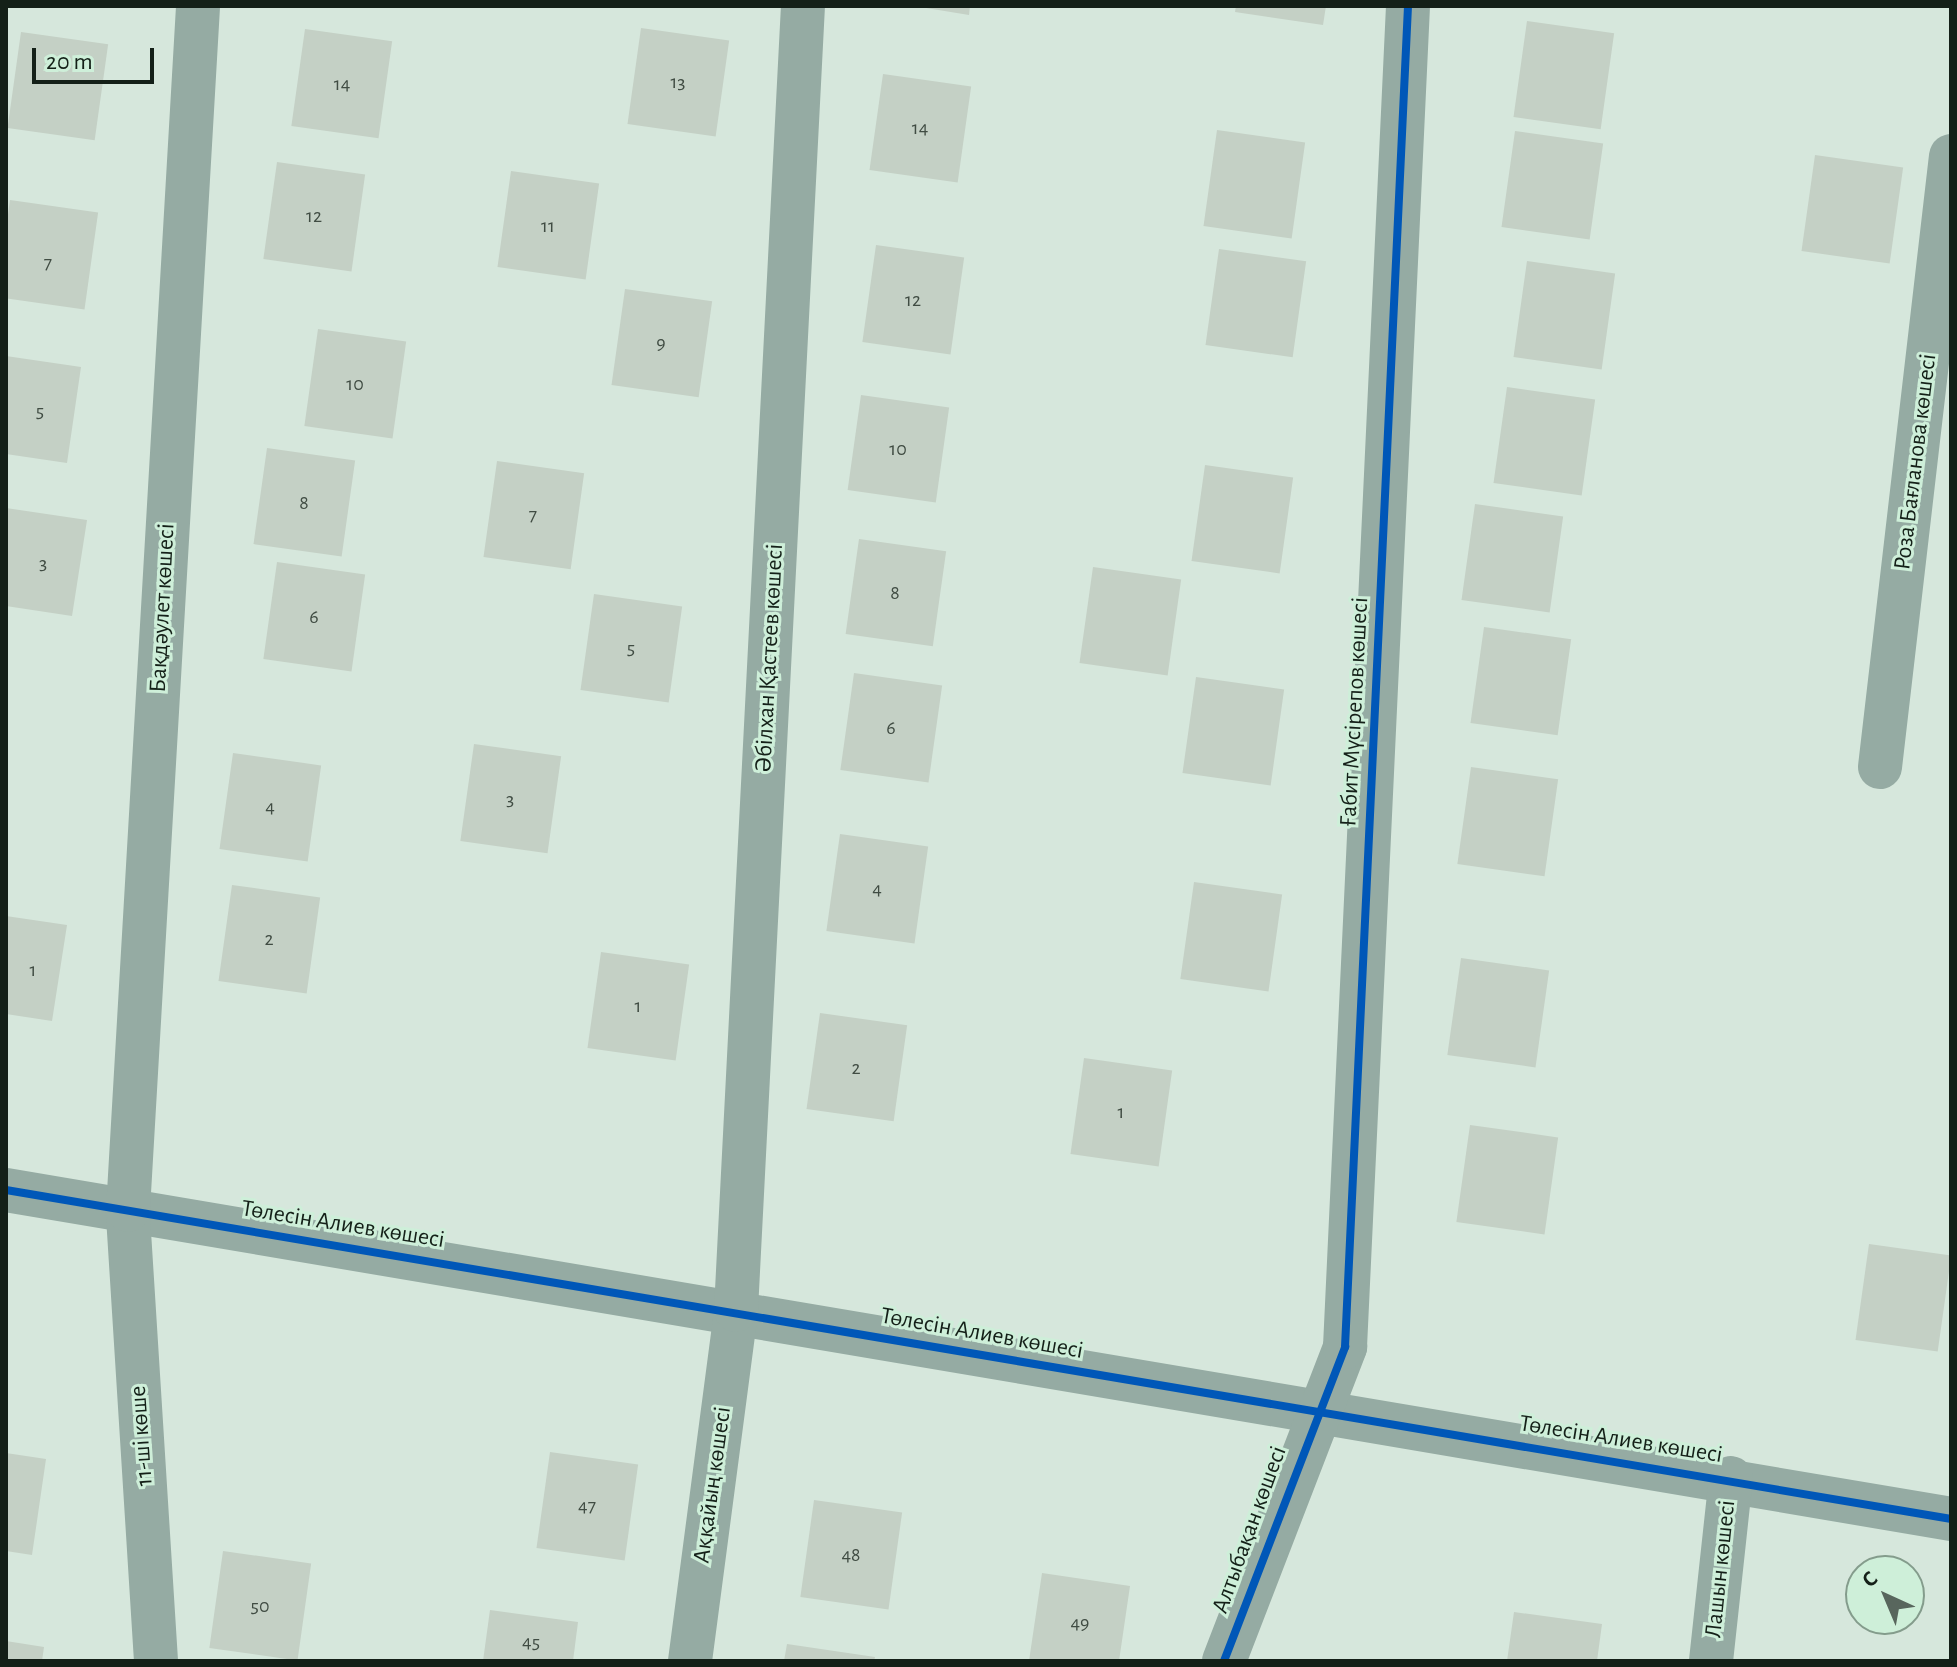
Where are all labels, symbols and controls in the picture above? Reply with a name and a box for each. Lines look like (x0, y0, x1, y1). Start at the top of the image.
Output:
scale bar (36, 32, 158, 82)
text: 20 m (46, 50, 93, 74)
house number: 13 (670, 70, 686, 94)
house number: 14 (334, 72, 350, 96)
house number: 14 (912, 116, 928, 140)
house number: 12 (306, 204, 322, 228)
house number: 11 (541, 214, 555, 238)
house number: 7 (44, 251, 52, 275)
house number: 12 (905, 288, 921, 312)
house number: 9 (656, 331, 666, 355)
street label: Роза Бағланова көшесi (1888, 352, 1944, 572)
house number: 10 (346, 372, 364, 396)
house number: 5 (36, 399, 44, 423)
house number: 10 (889, 437, 907, 461)
house number: 8 (299, 491, 309, 515)
house number: 7 (529, 503, 537, 527)
street label: Бақдәулет көшесi (144, 523, 182, 693)
street label: Әбілхан Қастеев көшесi (750, 543, 790, 773)
house number: 3 (39, 551, 47, 575)
house number: 8 (890, 581, 900, 605)
street label: Ғабит Мүсірепов көшесi (1335, 596, 1375, 828)
house number: 6 (309, 605, 319, 629)
house number: 5 (627, 636, 635, 660)
house number: 6 (886, 716, 896, 740)
house number: 3 (506, 787, 514, 811)
house number: 4 (265, 795, 275, 819)
house number: 4 (872, 877, 882, 901)
house number: 2 (264, 927, 274, 951)
house number: 1 (30, 958, 36, 982)
house number: 1 (635, 994, 641, 1018)
house number: 2 (851, 1056, 861, 1080)
house number: 1 (1118, 1100, 1124, 1124)
street label: Төлесін Алиев көшесі (240, 1195, 446, 1255)
street label: Төлесін Алиев көшесі (879, 1302, 1085, 1366)
street label: 11-ші көше (124, 1385, 160, 1487)
street label: Аққайың көшесі (688, 1405, 738, 1565)
street label: Төлесін Алиев көшесі (1518, 1410, 1724, 1470)
street label: Алтыбақан көшесі (1206, 1443, 1294, 1617)
house number: 47 (578, 1494, 596, 1518)
street label: Лашын көшесі (1699, 1499, 1743, 1639)
house number: 48 (841, 1543, 861, 1567)
north arrow (1845, 1555, 1925, 1635)
text: С (1858, 1567, 1882, 1591)
house number: 50 (251, 1594, 269, 1618)
house number: 49 (1070, 1611, 1090, 1635)
house number: 45 (522, 1630, 540, 1654)

